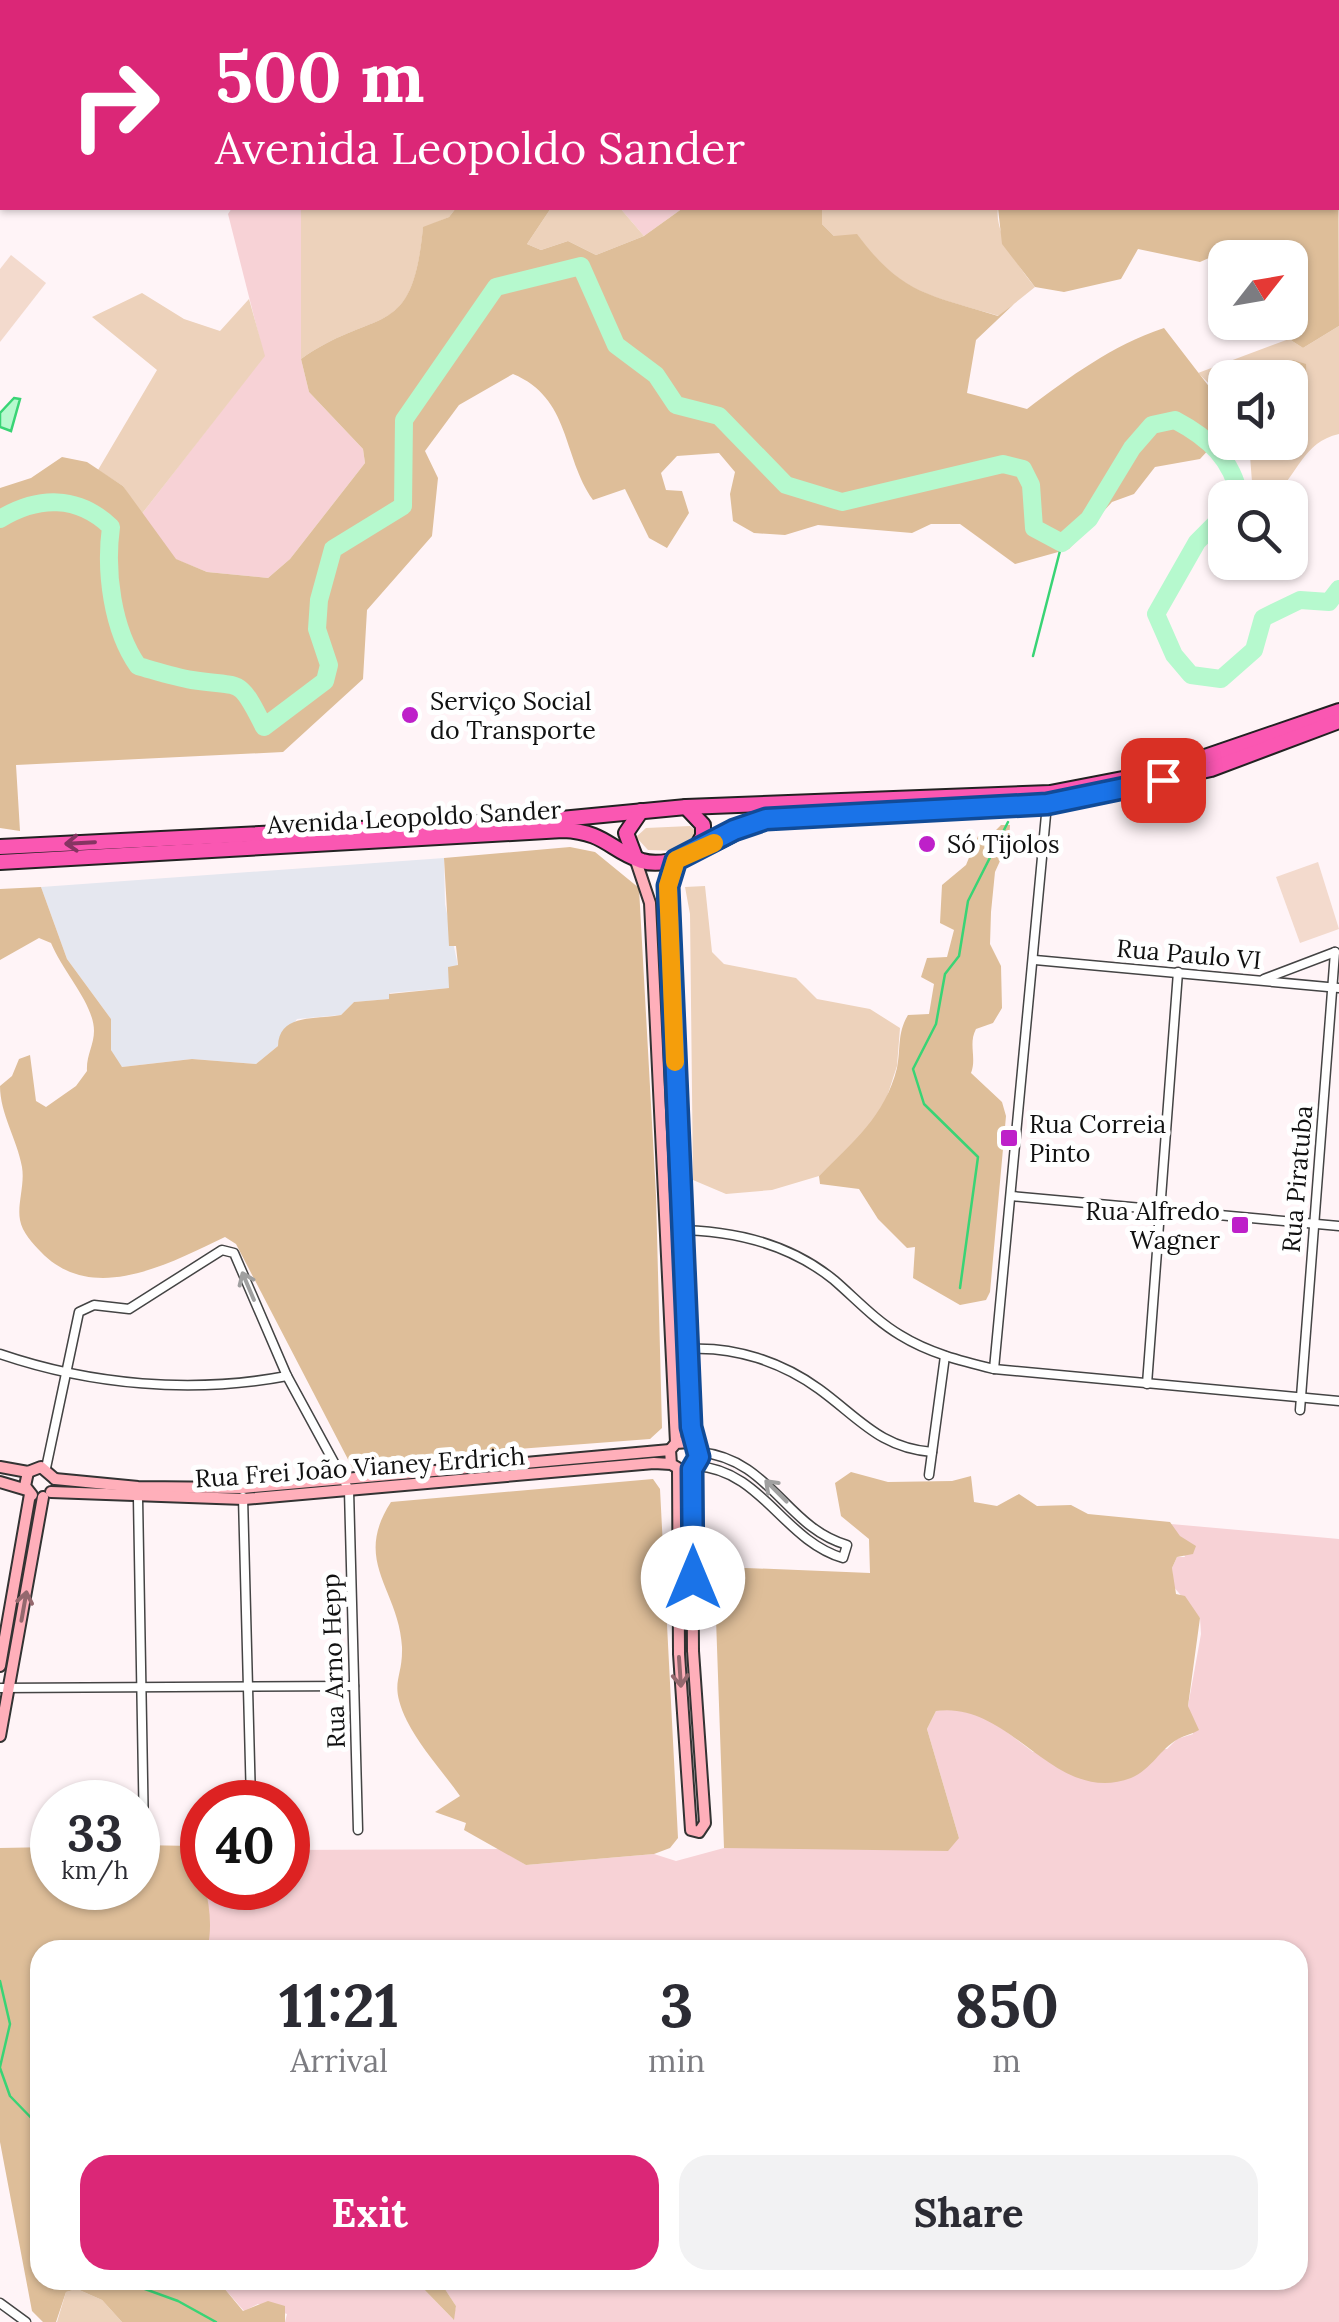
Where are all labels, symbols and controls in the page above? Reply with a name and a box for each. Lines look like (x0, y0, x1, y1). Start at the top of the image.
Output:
text: 500 m (215, 32, 425, 121)
icon: right (50, 40, 180, 170)
text: Avenida Leopoldo Sander (215, 119, 745, 176)
north arrow (1208, 240, 1308, 340)
map controls (1208, 240, 1308, 580)
button: sound (1208, 360, 1308, 460)
button: search (1208, 480, 1308, 580)
place label: Serviço Social do Transporte (430, 685, 596, 746)
marker: Serviço Social do Transporte (399, 704, 421, 726)
pin (1121, 738, 1206, 823)
icon: arrive (1136, 753, 1191, 808)
street label: Avenida Leopoldo Sander (265, 793, 562, 841)
place label: Só Tijolos (947, 828, 1060, 860)
marker: Só Tijolos (916, 833, 938, 855)
one-way arrow (64, 834, 96, 853)
street label: Rua Paulo VI (1115, 932, 1263, 976)
street label: Rua Piratuba (1275, 1104, 1319, 1254)
place label: Rua Correia Pinto (1029, 1108, 1166, 1169)
marker: Rua Correia Pinto (998, 1127, 1020, 1149)
place label: Rua Alfredo Wagner (1085, 1195, 1220, 1256)
marker: Rua Alfredo Wagner (1229, 1214, 1251, 1236)
one-way arrow (238, 1271, 256, 1302)
street label: Rua Frei João Vianey Erdrich (194, 1439, 526, 1494)
one-way arrow (765, 1480, 789, 1504)
position arrow (641, 1526, 745, 1630)
street label: Rua Arno Hepp (314, 1573, 352, 1749)
one-way arrow (15, 1590, 34, 1623)
one-way arrow (671, 1656, 690, 1688)
speed limit sign: 40 (180, 1780, 310, 1910)
text: 33 (67, 1801, 123, 1865)
text: km/h (61, 1854, 129, 1886)
text: 11:21 (279, 1967, 399, 2043)
text: 3 (660, 1967, 693, 2043)
text: 850 (954, 1967, 1059, 2043)
text: Arrival (290, 2040, 388, 2081)
text: min (648, 2040, 705, 2081)
text: m (992, 2040, 1021, 2081)
button: Exit (80, 2155, 659, 2270)
button: Share (679, 2155, 1258, 2270)

